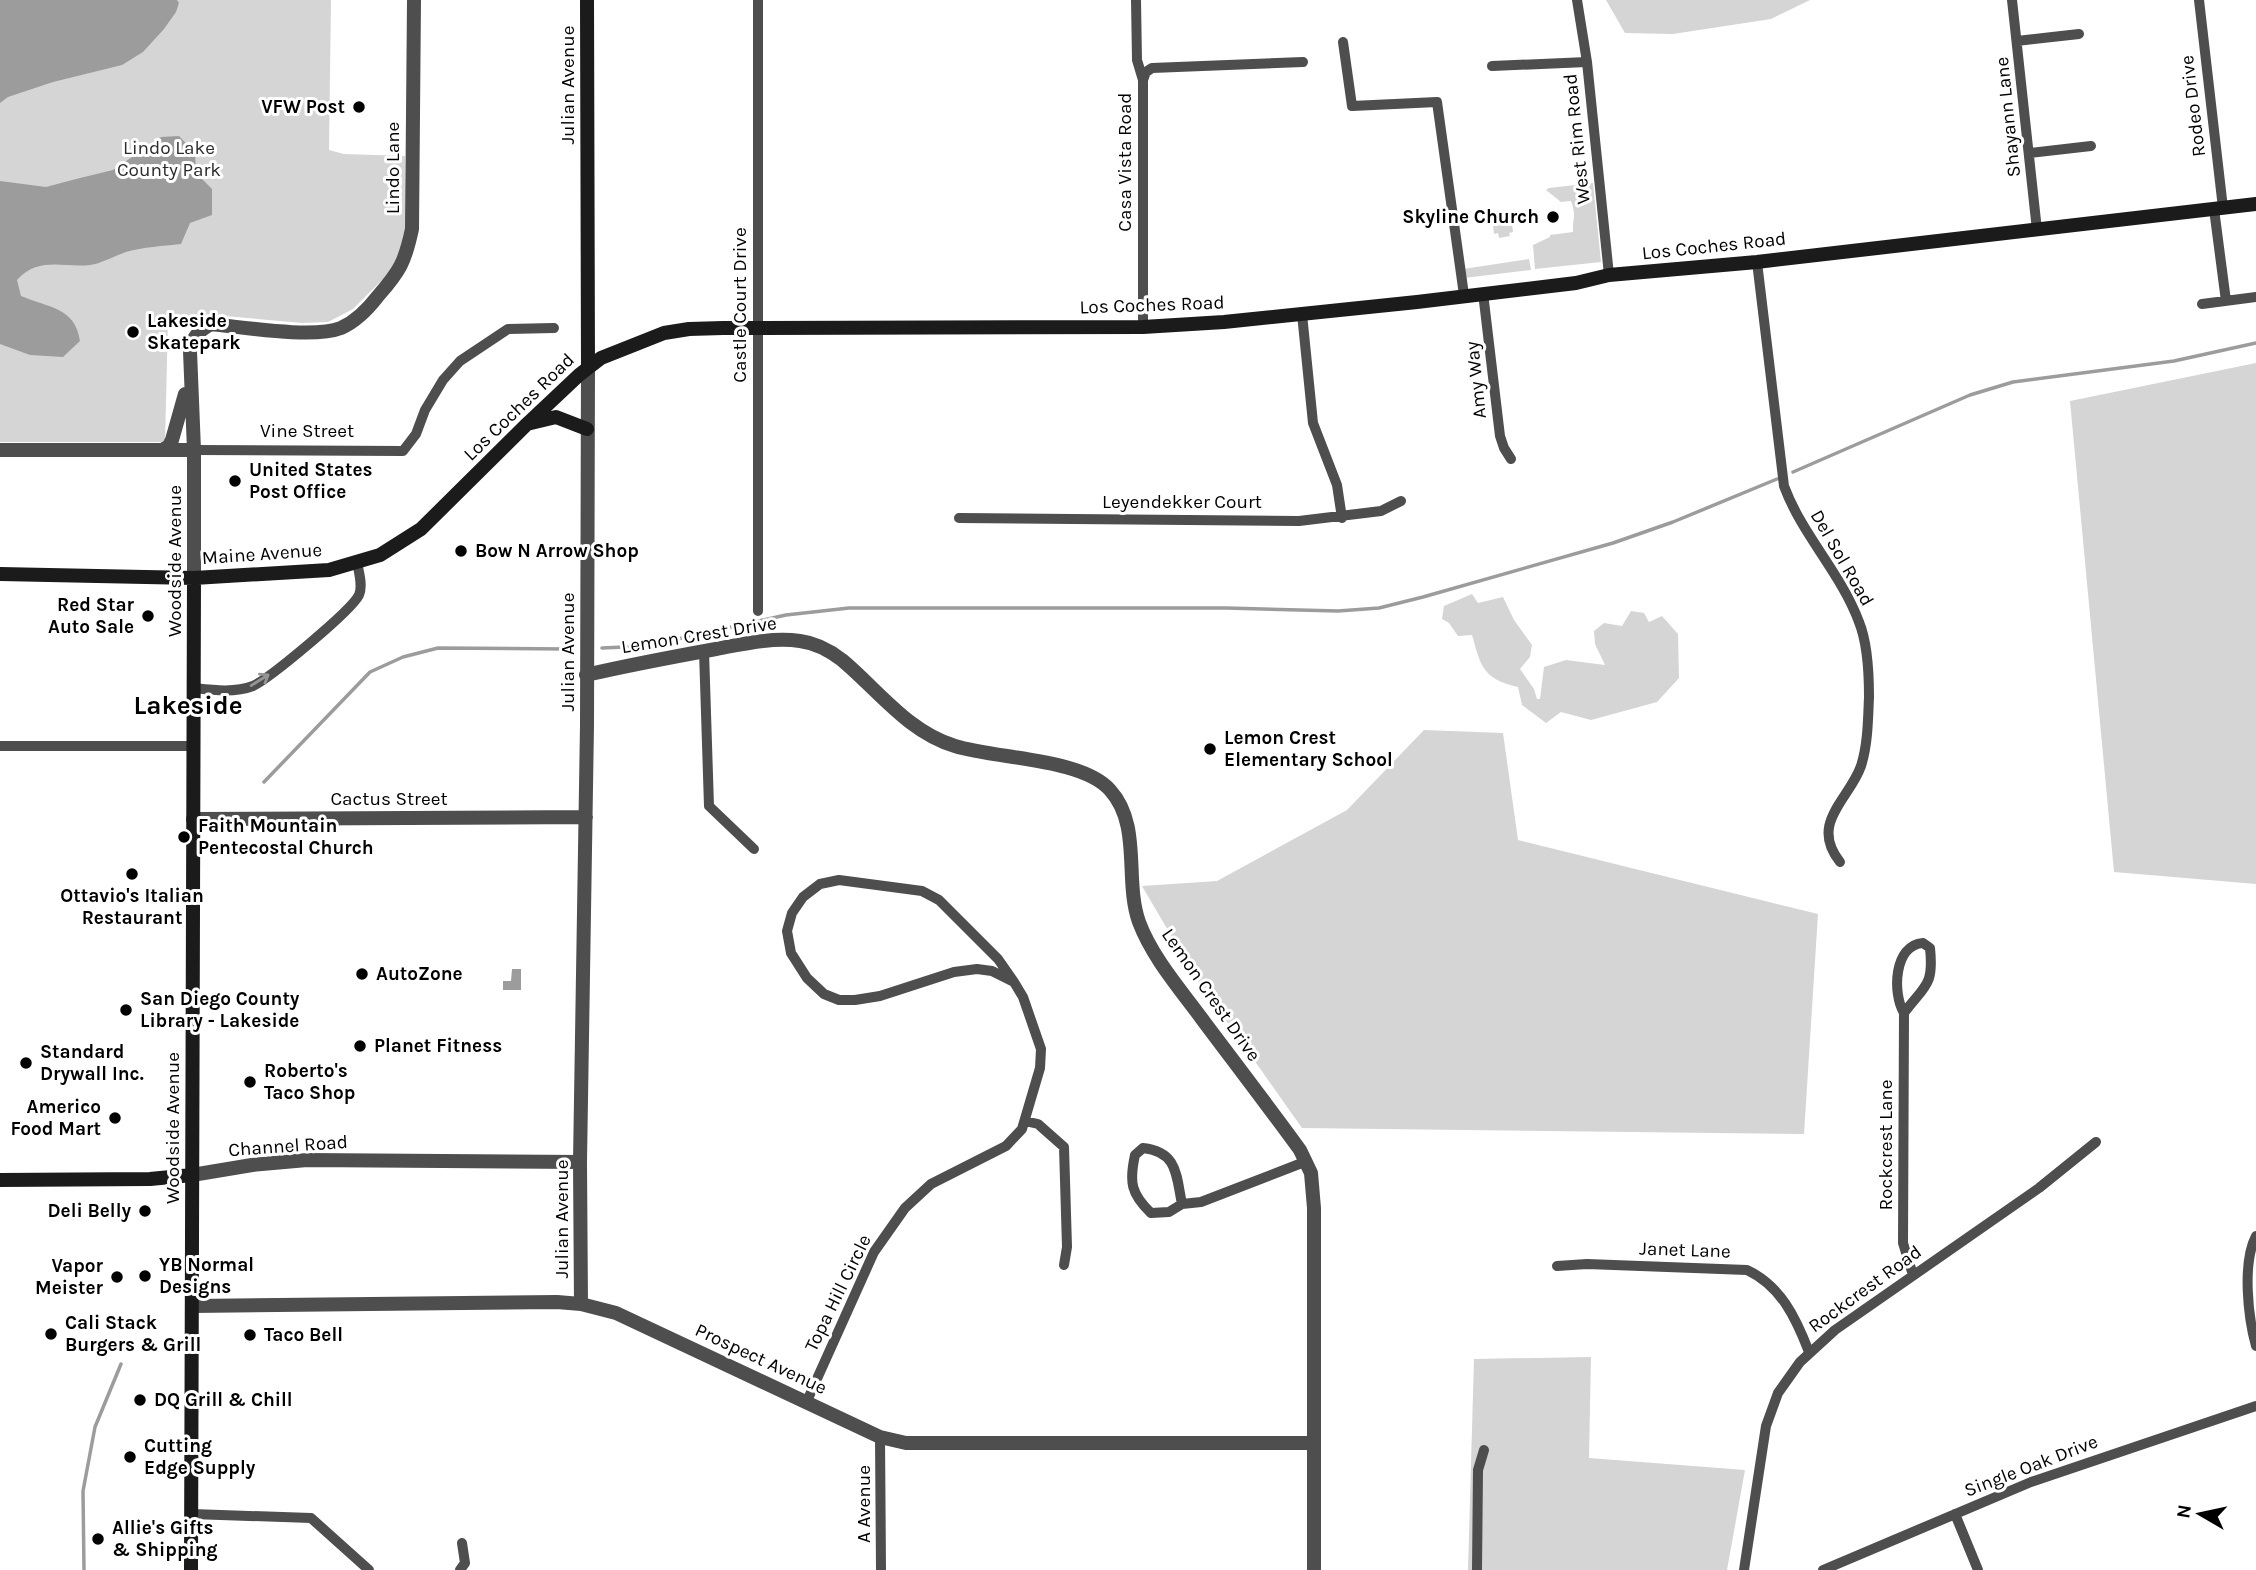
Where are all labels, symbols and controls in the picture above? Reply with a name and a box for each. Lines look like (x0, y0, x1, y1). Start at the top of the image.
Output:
street label: Julian Avenue (557, 25, 579, 145)
street label: Rodeo Drive (2176, 54, 2210, 158)
street label: Shayann Lane (1991, 56, 2025, 178)
street label: West Rim Road (1559, 73, 1595, 205)
street label: Casa Vista Road (1114, 92, 1136, 232)
place label: VFW Post (261, 96, 345, 118)
marker: VFW Post (351, 99, 367, 115)
street label: Lindo Lane (382, 122, 404, 214)
park label: Lindo Lake County Park (117, 137, 221, 181)
place label: Skyline Church (1402, 206, 1539, 228)
marker: Skyline Church (1545, 209, 1561, 225)
street label: Castle Court Drive (729, 227, 751, 383)
street label: Los Coches Road (1641, 227, 1787, 265)
street label: Los Coches Road (1079, 291, 1225, 319)
place label: Lakeside Skatepark (147, 310, 240, 354)
marker: Lakeside Skatepark (125, 324, 141, 340)
street label: Amy Way (1461, 340, 1491, 420)
street label: Los Coches Road (459, 349, 579, 465)
street label: Vine Street (260, 420, 354, 442)
place label: United States Post Office (249, 459, 373, 503)
marker: United States Post Office (227, 473, 243, 489)
street label: Woodside Avenue (164, 485, 186, 637)
street label: Leyendekker Court (1102, 491, 1262, 513)
street label: Del Sol Road (1806, 506, 1878, 610)
street label: Maine Avenue (201, 539, 323, 569)
place label: Bow N Arrow Shop (475, 540, 639, 562)
marker: Bow N Arrow Shop (453, 543, 469, 559)
street label: Julian Avenue (557, 592, 579, 712)
place label: Red Star Auto Sale (48, 594, 135, 638)
marker: Red Star Auto Sale (140, 608, 156, 624)
street label: Lemon Crest Drive (620, 612, 778, 658)
one-way arrow (249, 672, 269, 686)
district label: Lakeside (133, 690, 243, 721)
place label: Lemon Crest Elementary School (1224, 727, 1393, 771)
marker: Lemon Crest Elementary School (1202, 741, 1218, 757)
street label: Cactus Street (330, 788, 448, 810)
place label: Faith Mountain Pentecostal Church (198, 815, 374, 859)
marker: Faith Mountain Pentecostal Church (176, 829, 192, 845)
marker: Ottavio's Italian Restaurant (124, 866, 140, 882)
place label: Ottavio's Italian Restaurant (60, 885, 204, 929)
street label: Lemon Crest Drive (1157, 924, 1265, 1066)
place label: AutoZone (376, 963, 463, 985)
marker: AutoZone (354, 966, 370, 982)
place label: San Diego County Library - Lakeside (140, 988, 300, 1032)
marker: San Diego County Library - Lakeside (118, 1002, 134, 1018)
place label: Planet Fitness (374, 1035, 502, 1057)
marker: Planet Fitness (352, 1038, 368, 1054)
place label: Standard Drywall Inc. (40, 1041, 144, 1085)
street label: Woodside Avenue (162, 1052, 184, 1204)
marker: Standard Drywall Inc. (18, 1055, 34, 1071)
place label: Roberto's Taco Shop (264, 1060, 355, 1104)
marker: Roberto's Taco Shop (242, 1074, 258, 1090)
street label: Rockcrest Lane (1875, 1079, 1897, 1211)
place label: Americo Food Mart (11, 1096, 101, 1140)
marker: Americo Food Mart (107, 1110, 123, 1126)
street label: Channel Road (227, 1131, 349, 1161)
street label: Julian Avenue (551, 1159, 573, 1279)
place label: Deli Belly (48, 1200, 131, 1222)
marker: Deli Belly (137, 1203, 153, 1219)
street label: Topa Hill Circle (800, 1231, 876, 1355)
street label: Janet Lane (1639, 1237, 1731, 1263)
street label: Rockcrest Road (1804, 1241, 1926, 1337)
place label: YB Normal Designs (159, 1254, 254, 1298)
place label: Vapor Meister (35, 1255, 104, 1299)
marker: YB Normal Designs (137, 1268, 153, 1284)
marker: Vapor Meister (109, 1269, 125, 1285)
place label: Cali Stack Burgers & Grill (65, 1312, 201, 1356)
street label: Prospect Avenue (692, 1319, 830, 1399)
place label: Taco Bell (264, 1324, 343, 1346)
marker: Cali Stack Burgers & Grill (43, 1326, 59, 1342)
marker: Taco Bell (242, 1327, 258, 1343)
place label: DQ Grill & Chill (154, 1389, 293, 1411)
marker: DQ Grill & Chill (132, 1392, 148, 1408)
street label: Single Oak Drive (1961, 1430, 2101, 1502)
place label: Cutting Edge Supply (144, 1435, 256, 1479)
marker: Cutting Edge Supply (122, 1449, 138, 1465)
street label: A Avenue (853, 1465, 875, 1543)
north arrow (2165, 1479, 2235, 1549)
text: N (2172, 1503, 2196, 1520)
place label: Allie's Gifts & Shipping (112, 1517, 218, 1561)
marker: Allie's Gifts & Shipping (90, 1531, 106, 1547)

